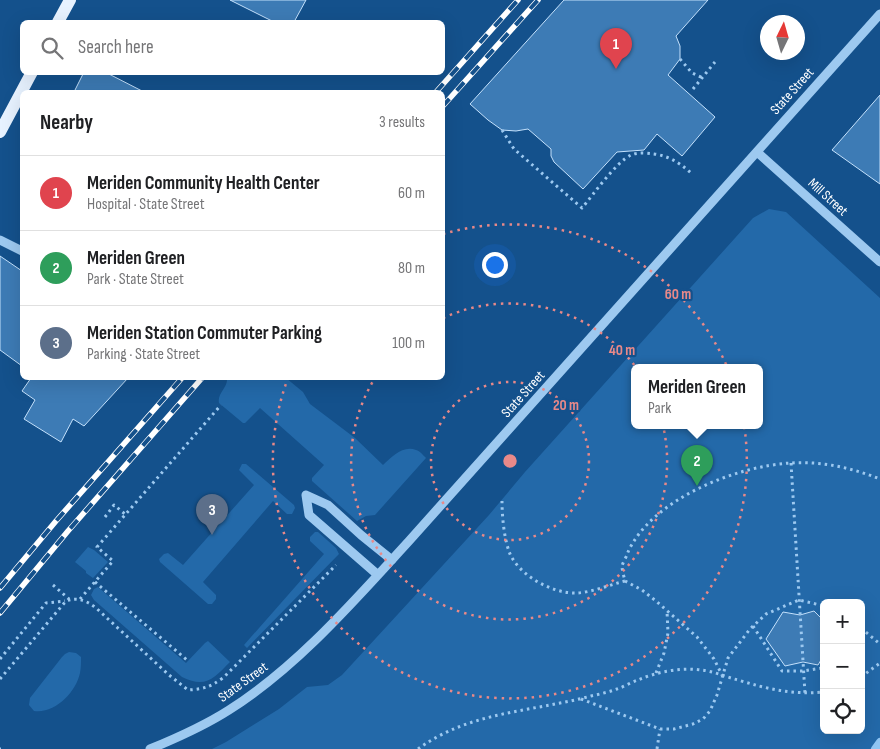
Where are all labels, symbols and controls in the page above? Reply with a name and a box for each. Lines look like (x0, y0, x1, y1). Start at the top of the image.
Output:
north arrow (760, 15, 805, 60)
search box (20, 20, 445, 75)
pin: 1 (600, 28, 632, 69)
icon: search (38, 34, 66, 62)
text: Search here (78, 36, 154, 59)
street label: State Street (767, 64, 817, 118)
text: Nearby (40, 110, 93, 135)
text: 3 results (379, 113, 425, 132)
text: Meriden Community Health Center (87, 172, 320, 195)
street label: Mill Street (805, 175, 851, 219)
text: 1 (53, 184, 59, 203)
text: 60 m (398, 184, 425, 203)
text: Hospital · State Street (87, 195, 205, 214)
text: Meriden Green (87, 247, 185, 270)
your location (482, 252, 508, 278)
text: 2 (52, 259, 60, 278)
text: 80 m (398, 259, 425, 278)
text: Park · State Street (87, 270, 184, 289)
text: 60 m (665, 285, 691, 304)
text: Meriden Station Commuter Parking (87, 322, 322, 345)
text: 3 (52, 334, 60, 353)
text: 100 m (392, 334, 425, 353)
text: 40 m (609, 341, 635, 360)
text: Parking · State Street (87, 345, 200, 364)
popup (631, 364, 763, 429)
street label: State Street (498, 367, 548, 421)
text: Meriden Green (648, 376, 746, 399)
text: 20 m (553, 396, 579, 415)
text: Park (648, 399, 671, 418)
pin: 2 (681, 445, 713, 486)
centre of rings (501, 452, 519, 470)
pin: 3 (196, 494, 228, 535)
map controls (820, 599, 865, 734)
button: + (820, 599, 865, 644)
button: − (820, 644, 865, 689)
street label: State Street (215, 658, 271, 706)
button: locate (820, 689, 865, 734)

